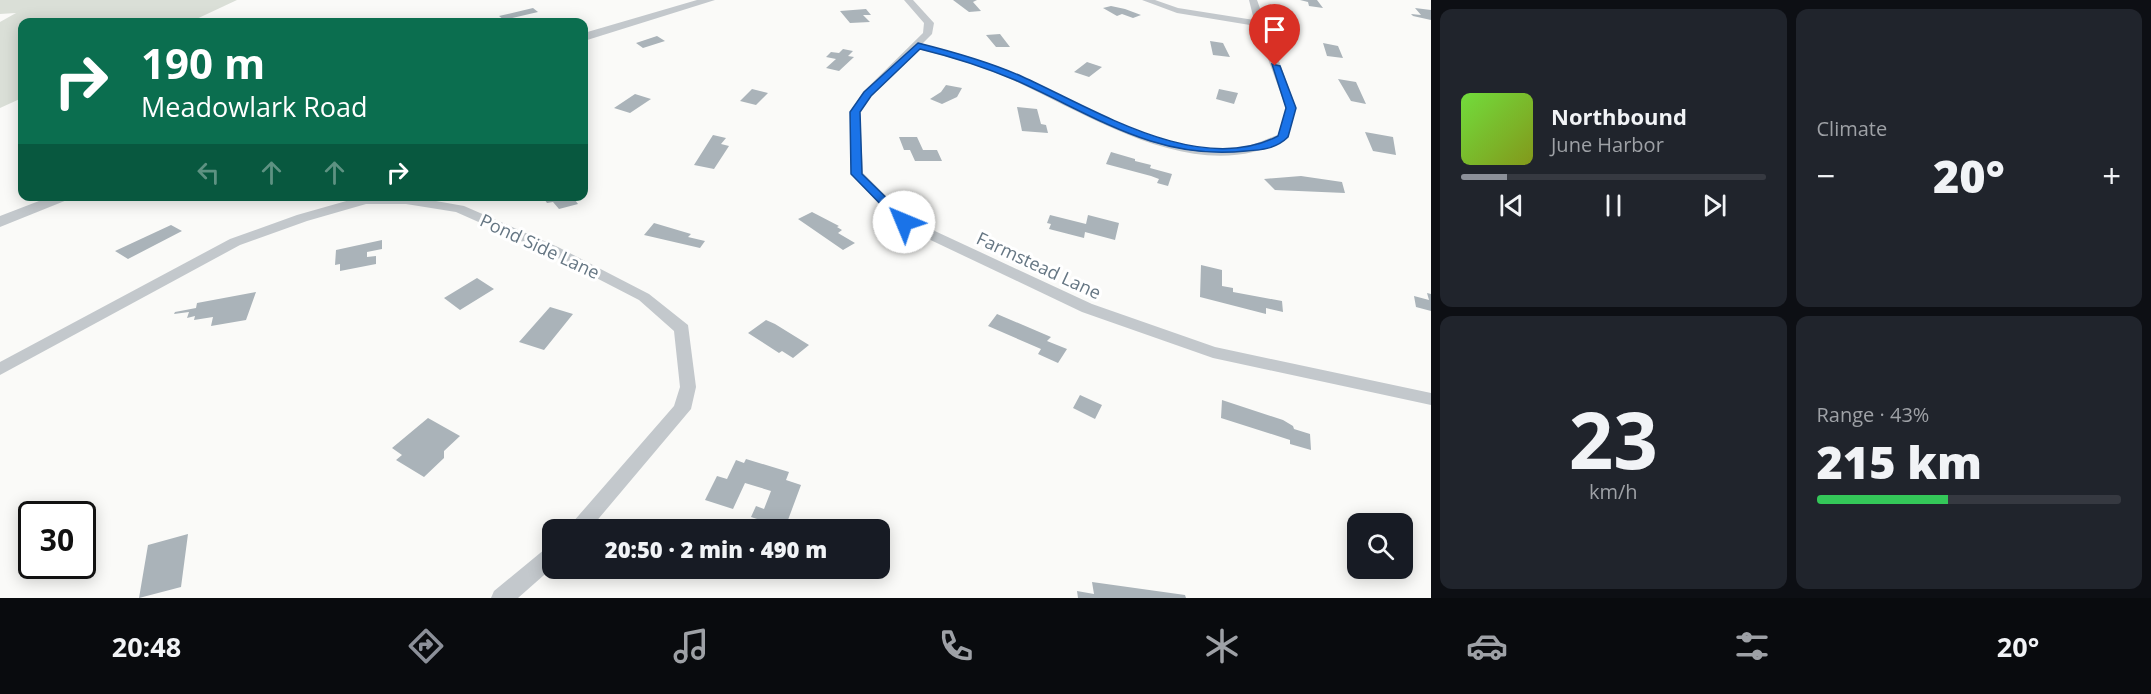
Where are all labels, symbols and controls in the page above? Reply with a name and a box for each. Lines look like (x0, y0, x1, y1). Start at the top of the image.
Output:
pin (1249, 4, 1300, 66)
icon: arrive (1258, 13, 1291, 46)
text: 190 m (141, 34, 265, 91)
icon: right (42, 42, 120, 120)
text: Meadowlark Road (141, 88, 368, 125)
text: Northbound (1551, 101, 1687, 131)
text: Climate (1817, 115, 1887, 142)
text: June Harbor (1551, 131, 1664, 158)
text: 20° (1933, 145, 2005, 206)
text: − (1817, 153, 1835, 198)
text: + (2102, 153, 2121, 198)
icon: left (192, 156, 225, 189)
icon: ahead (255, 156, 288, 189)
icon: ahead (318, 156, 351, 189)
icon: right (381, 156, 414, 189)
icon: previous (1495, 189, 1528, 222)
icon: pause (1597, 189, 1630, 222)
icon: next (1698, 189, 1731, 222)
position arrow (872, 190, 936, 254)
street label: Pond Side Lane (476, 208, 604, 284)
street label: Farmstead Lane (973, 226, 1105, 304)
text: 23 (1569, 386, 1658, 492)
text: Range · 43% (1817, 401, 1929, 428)
text: 215 km (1817, 431, 1982, 492)
text: km/h (1589, 478, 1638, 505)
speed limit sign: 30 (18, 501, 96, 579)
map controls (1347, 513, 1413, 579)
button: search (1347, 513, 1413, 579)
text: 20:50 · 2 min · 490 m (605, 534, 827, 564)
icon: directions (405, 625, 447, 667)
icon: music (670, 625, 712, 667)
icon: phone (935, 625, 977, 667)
icon: climate (1201, 625, 1243, 667)
icon: car (1466, 625, 1508, 667)
icon: filters (1731, 625, 1773, 667)
text: 20:48 (112, 628, 181, 665)
text: 20° (1997, 628, 2039, 665)

